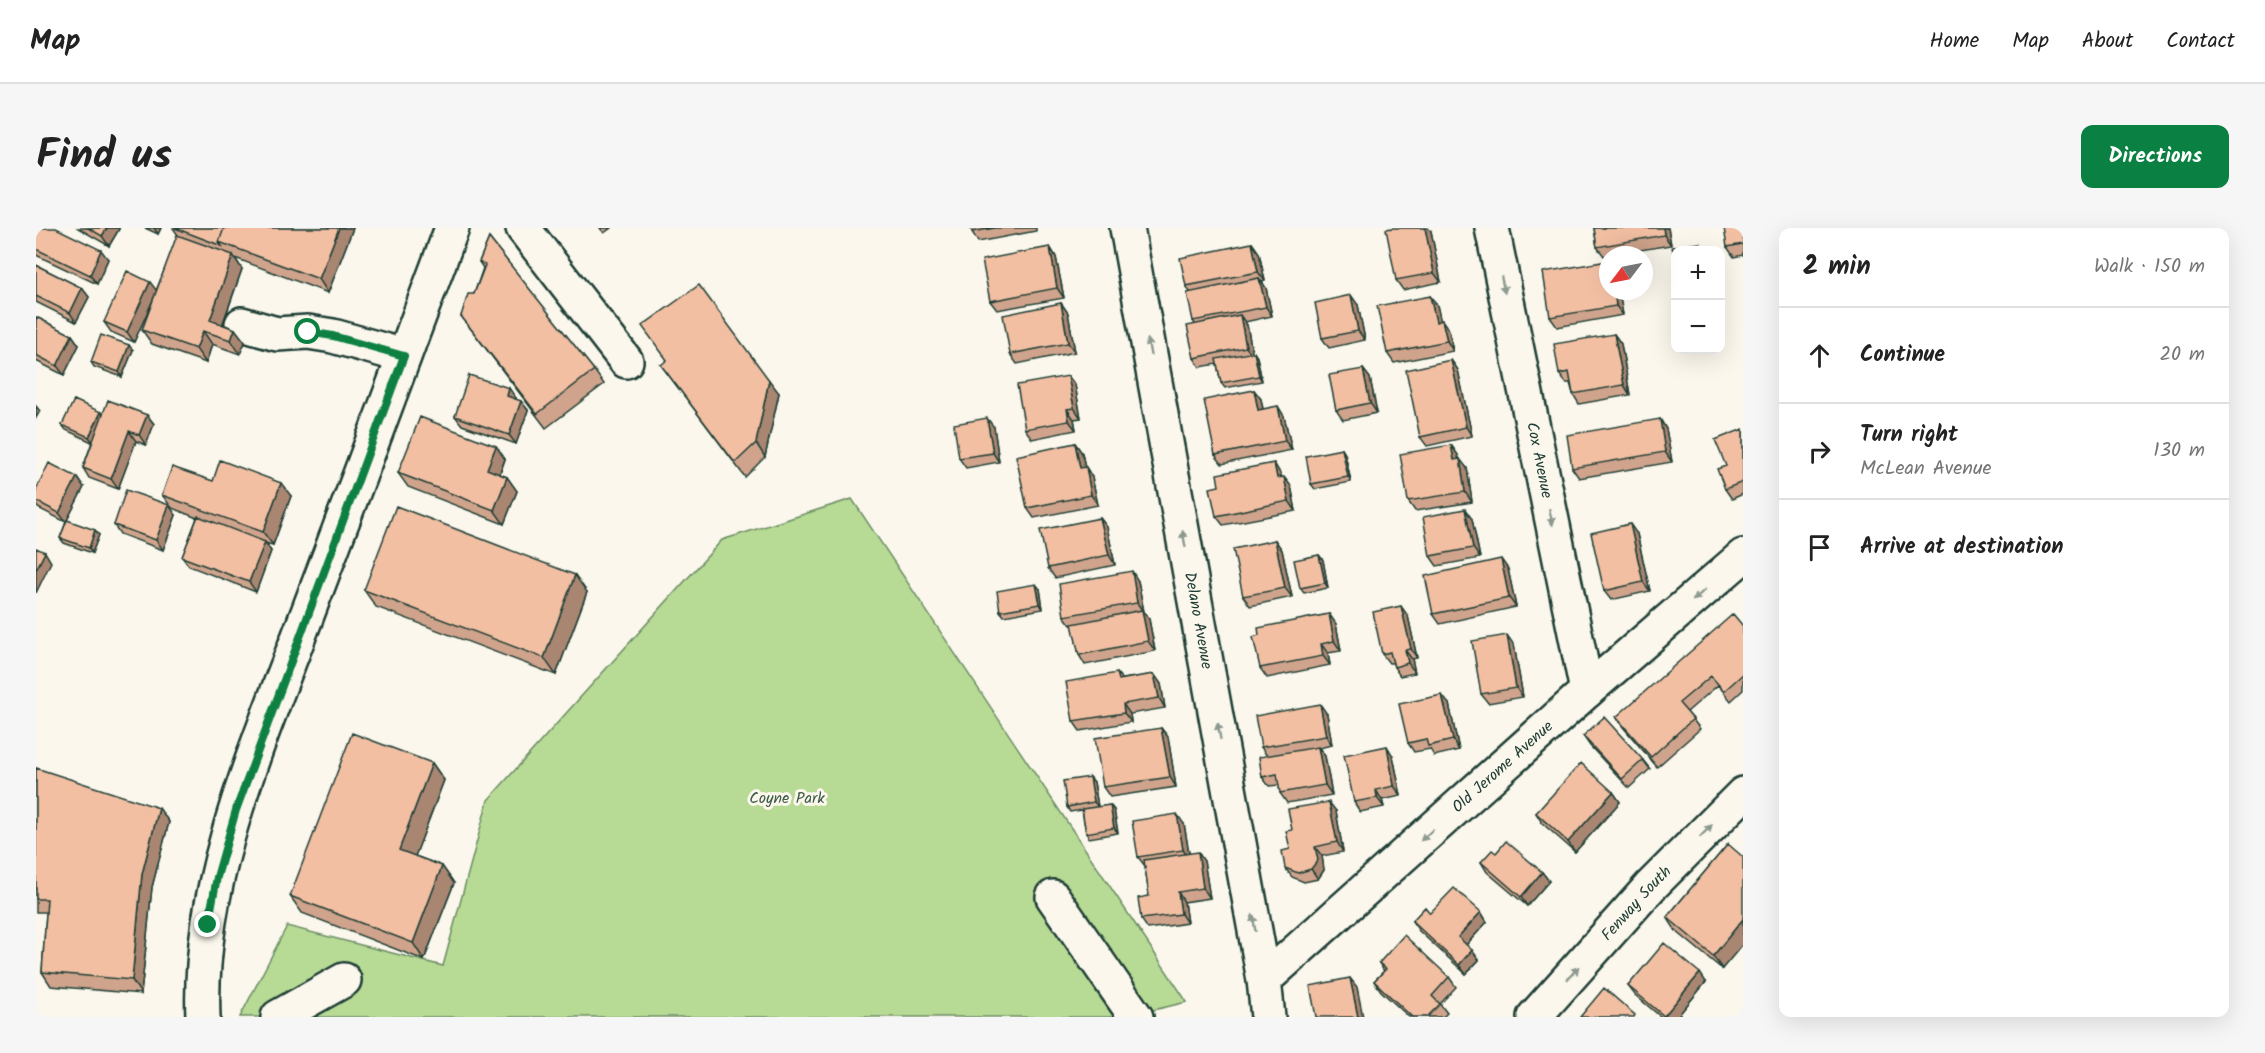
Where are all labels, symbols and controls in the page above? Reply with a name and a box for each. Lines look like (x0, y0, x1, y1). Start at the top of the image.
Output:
text: Map (30, 19, 81, 64)
text: Home (1930, 25, 1979, 58)
text: Map (2012, 25, 2049, 58)
text: About (2082, 25, 2133, 58)
text: Contact (2166, 25, 2235, 58)
text: Find us (36, 123, 172, 190)
button: Directions (2081, 125, 2229, 188)
north arrow (1599, 246, 1653, 300)
map controls (1671, 246, 1725, 354)
button: + (1671, 246, 1725, 300)
text: 2 min (1803, 246, 1871, 288)
text: Walk · 150 m (2094, 251, 2205, 283)
one-way arrow (1499, 276, 1508, 295)
button: − (1671, 300, 1725, 354)
route start (294, 318, 320, 344)
one-way arrow (1144, 338, 1153, 357)
text: Continue (1860, 338, 1945, 373)
icon: ahead (1803, 339, 1836, 372)
text: 20 m (2159, 339, 2205, 371)
text: Turn right (1860, 418, 1958, 453)
street label: Cox Avenue (1520, 420, 1560, 501)
icon: right (1803, 435, 1836, 468)
text: 130 m (2153, 435, 2205, 467)
text: McLean Avenue (1860, 453, 1992, 485)
one-way arrow (1547, 508, 1556, 527)
one-way arrow (1179, 529, 1188, 548)
text: Arrive at destination (1860, 530, 2063, 565)
icon: arrive (1803, 531, 1836, 564)
street label: Delano Avenue (1177, 570, 1220, 671)
one-way arrow (1692, 588, 1707, 601)
street label: Old Jerome Avenue (1446, 714, 1559, 819)
one-way arrow (1214, 721, 1223, 740)
park label: Coyne Park (749, 786, 825, 811)
one-way arrow (1699, 824, 1713, 838)
one-way arrow (1419, 828, 1434, 842)
street label: Fenway South (1595, 860, 1677, 946)
route end (194, 911, 220, 937)
one-way arrow (1249, 913, 1258, 932)
one-way arrow (1566, 966, 1580, 981)

